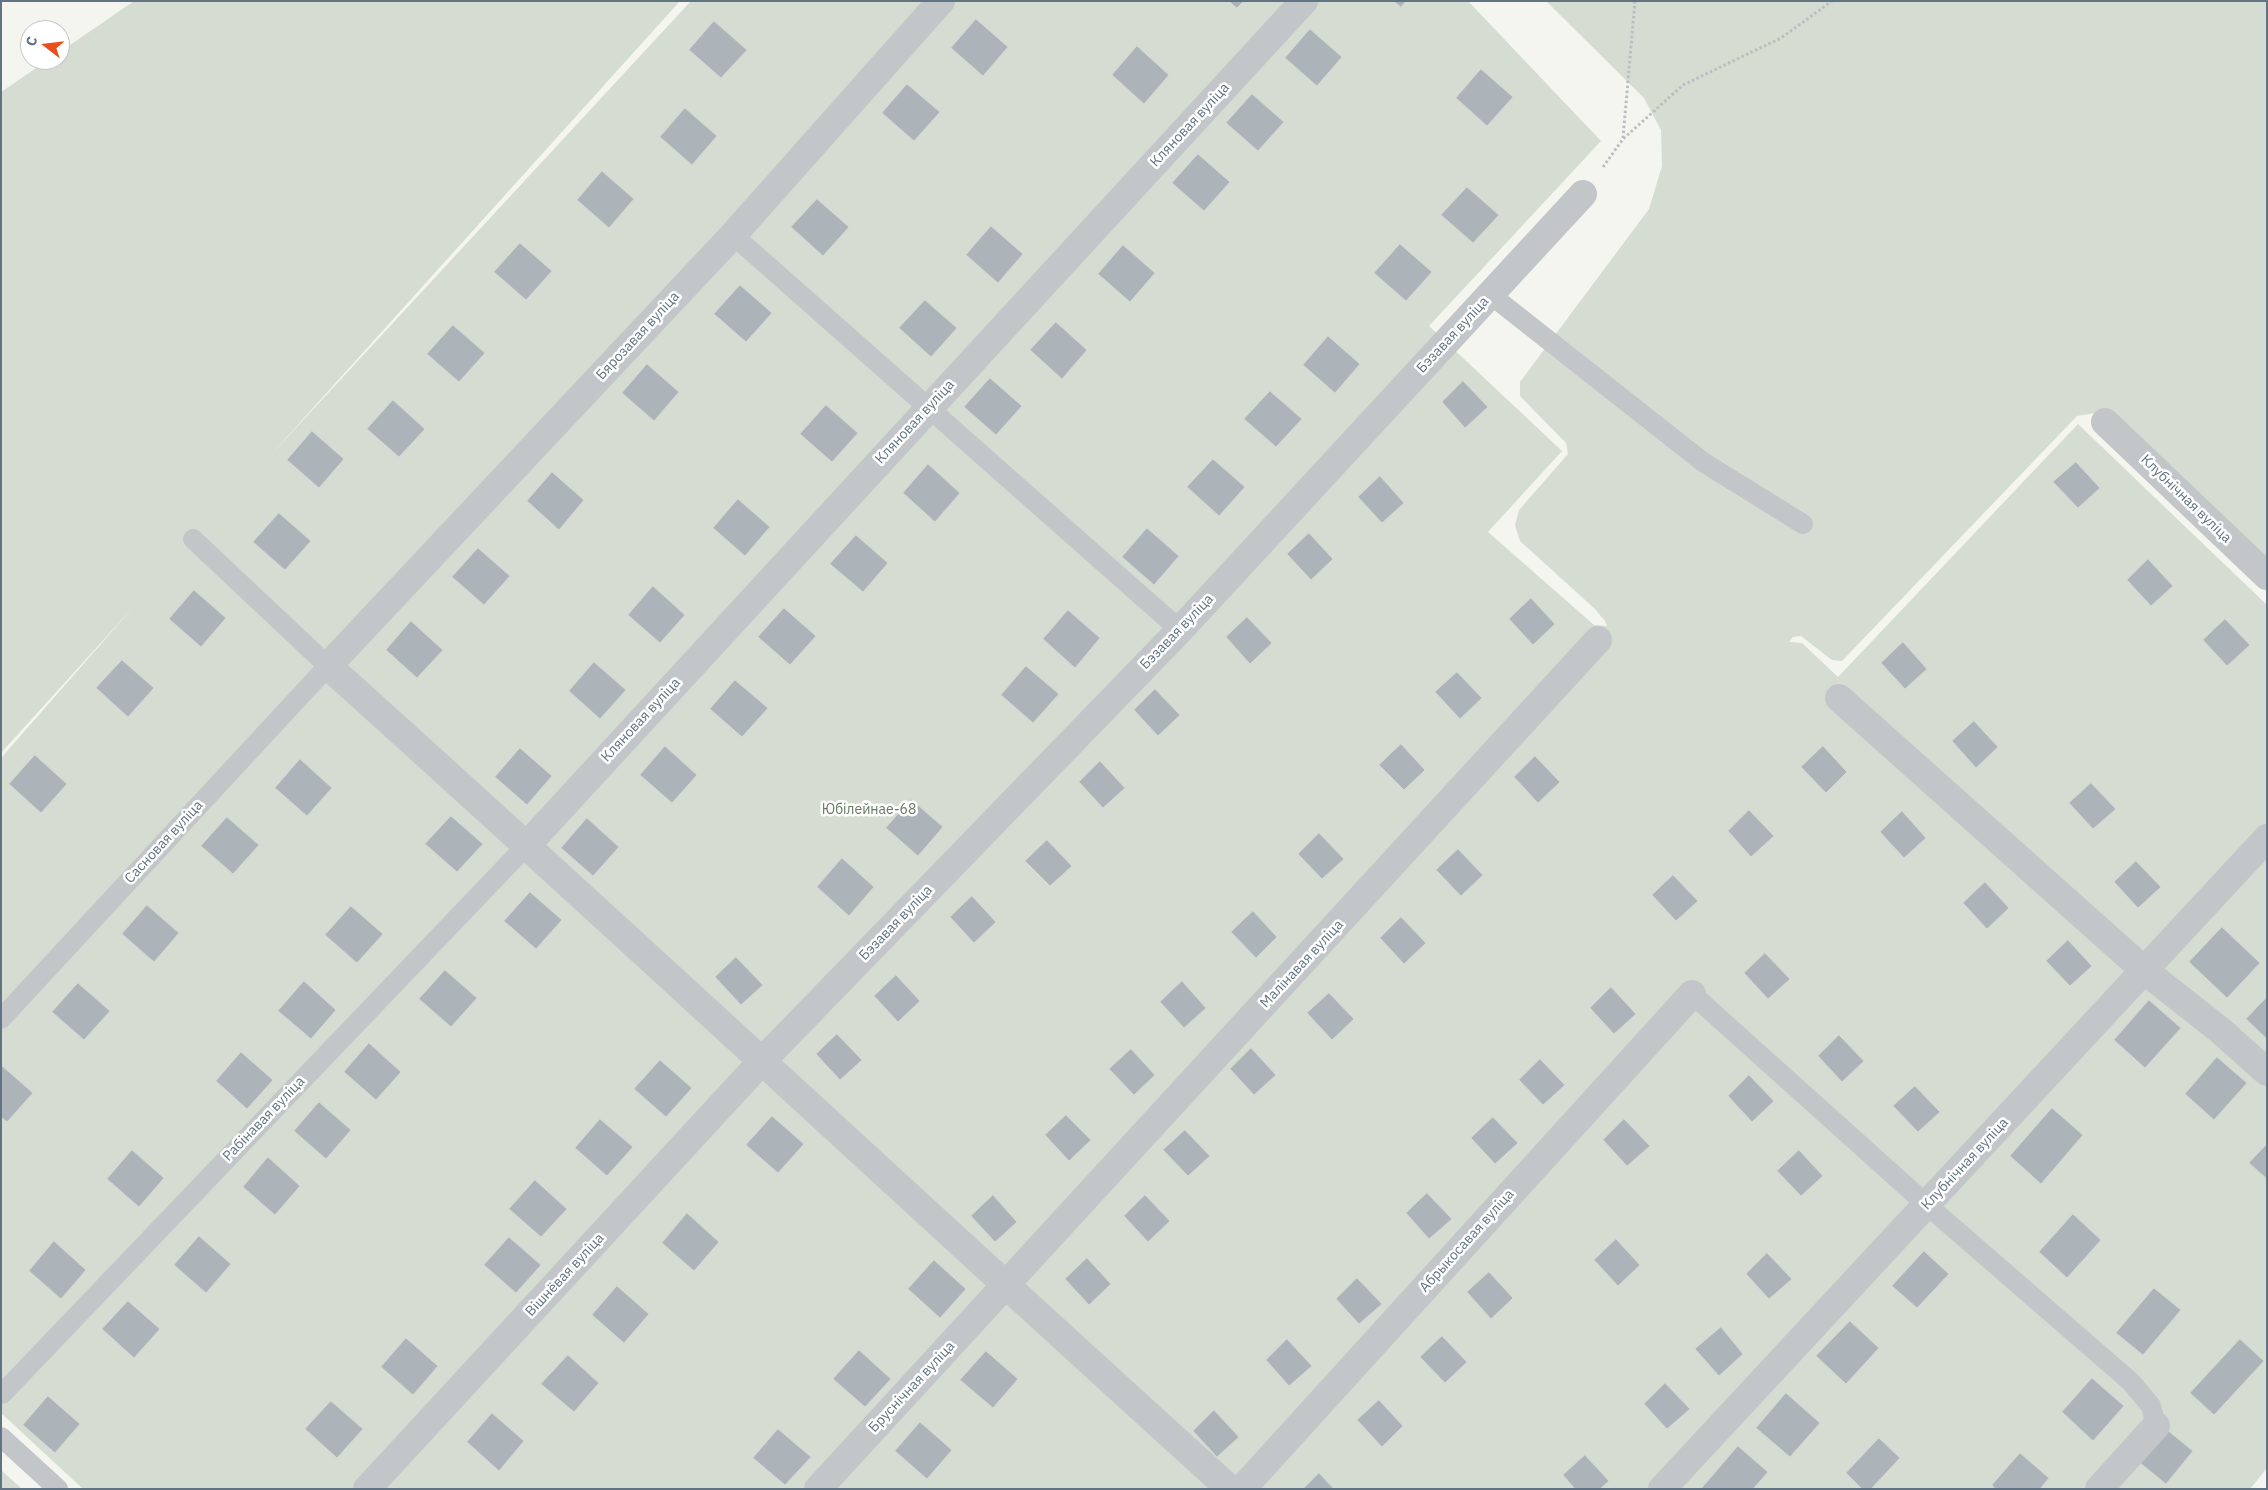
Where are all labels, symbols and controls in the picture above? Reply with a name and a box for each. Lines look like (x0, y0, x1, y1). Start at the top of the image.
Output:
north arrow (20, 20, 70, 70)
text: С (22, 34, 41, 48)
street label: Кляновая вуліца (1147, 80, 1233, 170)
street label: Бярозавая вуліца (593, 288, 683, 384)
street label: Бэзавая вуліца (1413, 293, 1493, 377)
street label: Кляновая вуліца (872, 377, 958, 467)
street label: Клубнічная вуліца (2137, 451, 2235, 547)
street label: Бэзавая вуліца (1137, 591, 1217, 673)
street label: Кляновая вуліца (598, 675, 684, 765)
street label: Сасновая вуліца (121, 797, 207, 887)
park label: Юбілейнае-68 (822, 802, 916, 818)
street label: Бэзавая вуліца (856, 882, 936, 964)
street label: Малінавая вуліца (1257, 917, 1347, 1011)
street label: Рабінавая вуліца (219, 1073, 309, 1165)
street label: Клубнічная вуліца (1918, 1115, 2012, 1213)
street label: Абрыкосавая вуліца (1416, 1186, 1518, 1296)
street label: Вішнёвая вуліца (522, 1230, 608, 1320)
street label: Бруснічная вуліца (866, 1338, 958, 1436)

